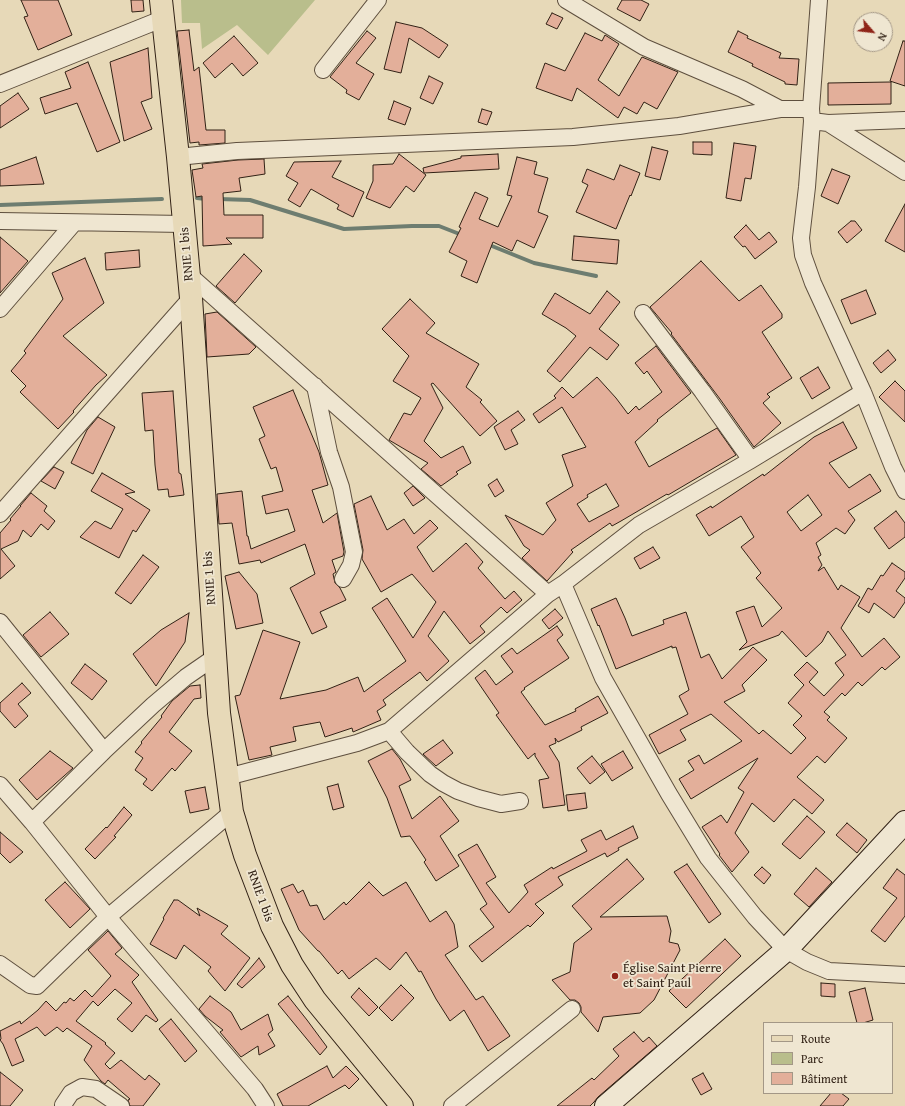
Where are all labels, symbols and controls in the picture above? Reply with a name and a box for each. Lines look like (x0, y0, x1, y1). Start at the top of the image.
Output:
north arrow (853, 12, 893, 52)
text: N (874, 30, 892, 44)
street label: RNIE 1 bis (177, 226, 197, 282)
street label: RNIE 1 bis (200, 550, 220, 606)
street label: RNIE 1 bis (243, 868, 277, 924)
place label: Église Saint Pierre et Saint Paul (623, 961, 722, 992)
marker: Église Saint Pierre et Saint Paul (610, 971, 620, 981)
legend (763, 1022, 893, 1094)
text: Route (801, 1030, 830, 1047)
text: Parc (801, 1050, 823, 1067)
text: Bâtiment (801, 1070, 848, 1087)

